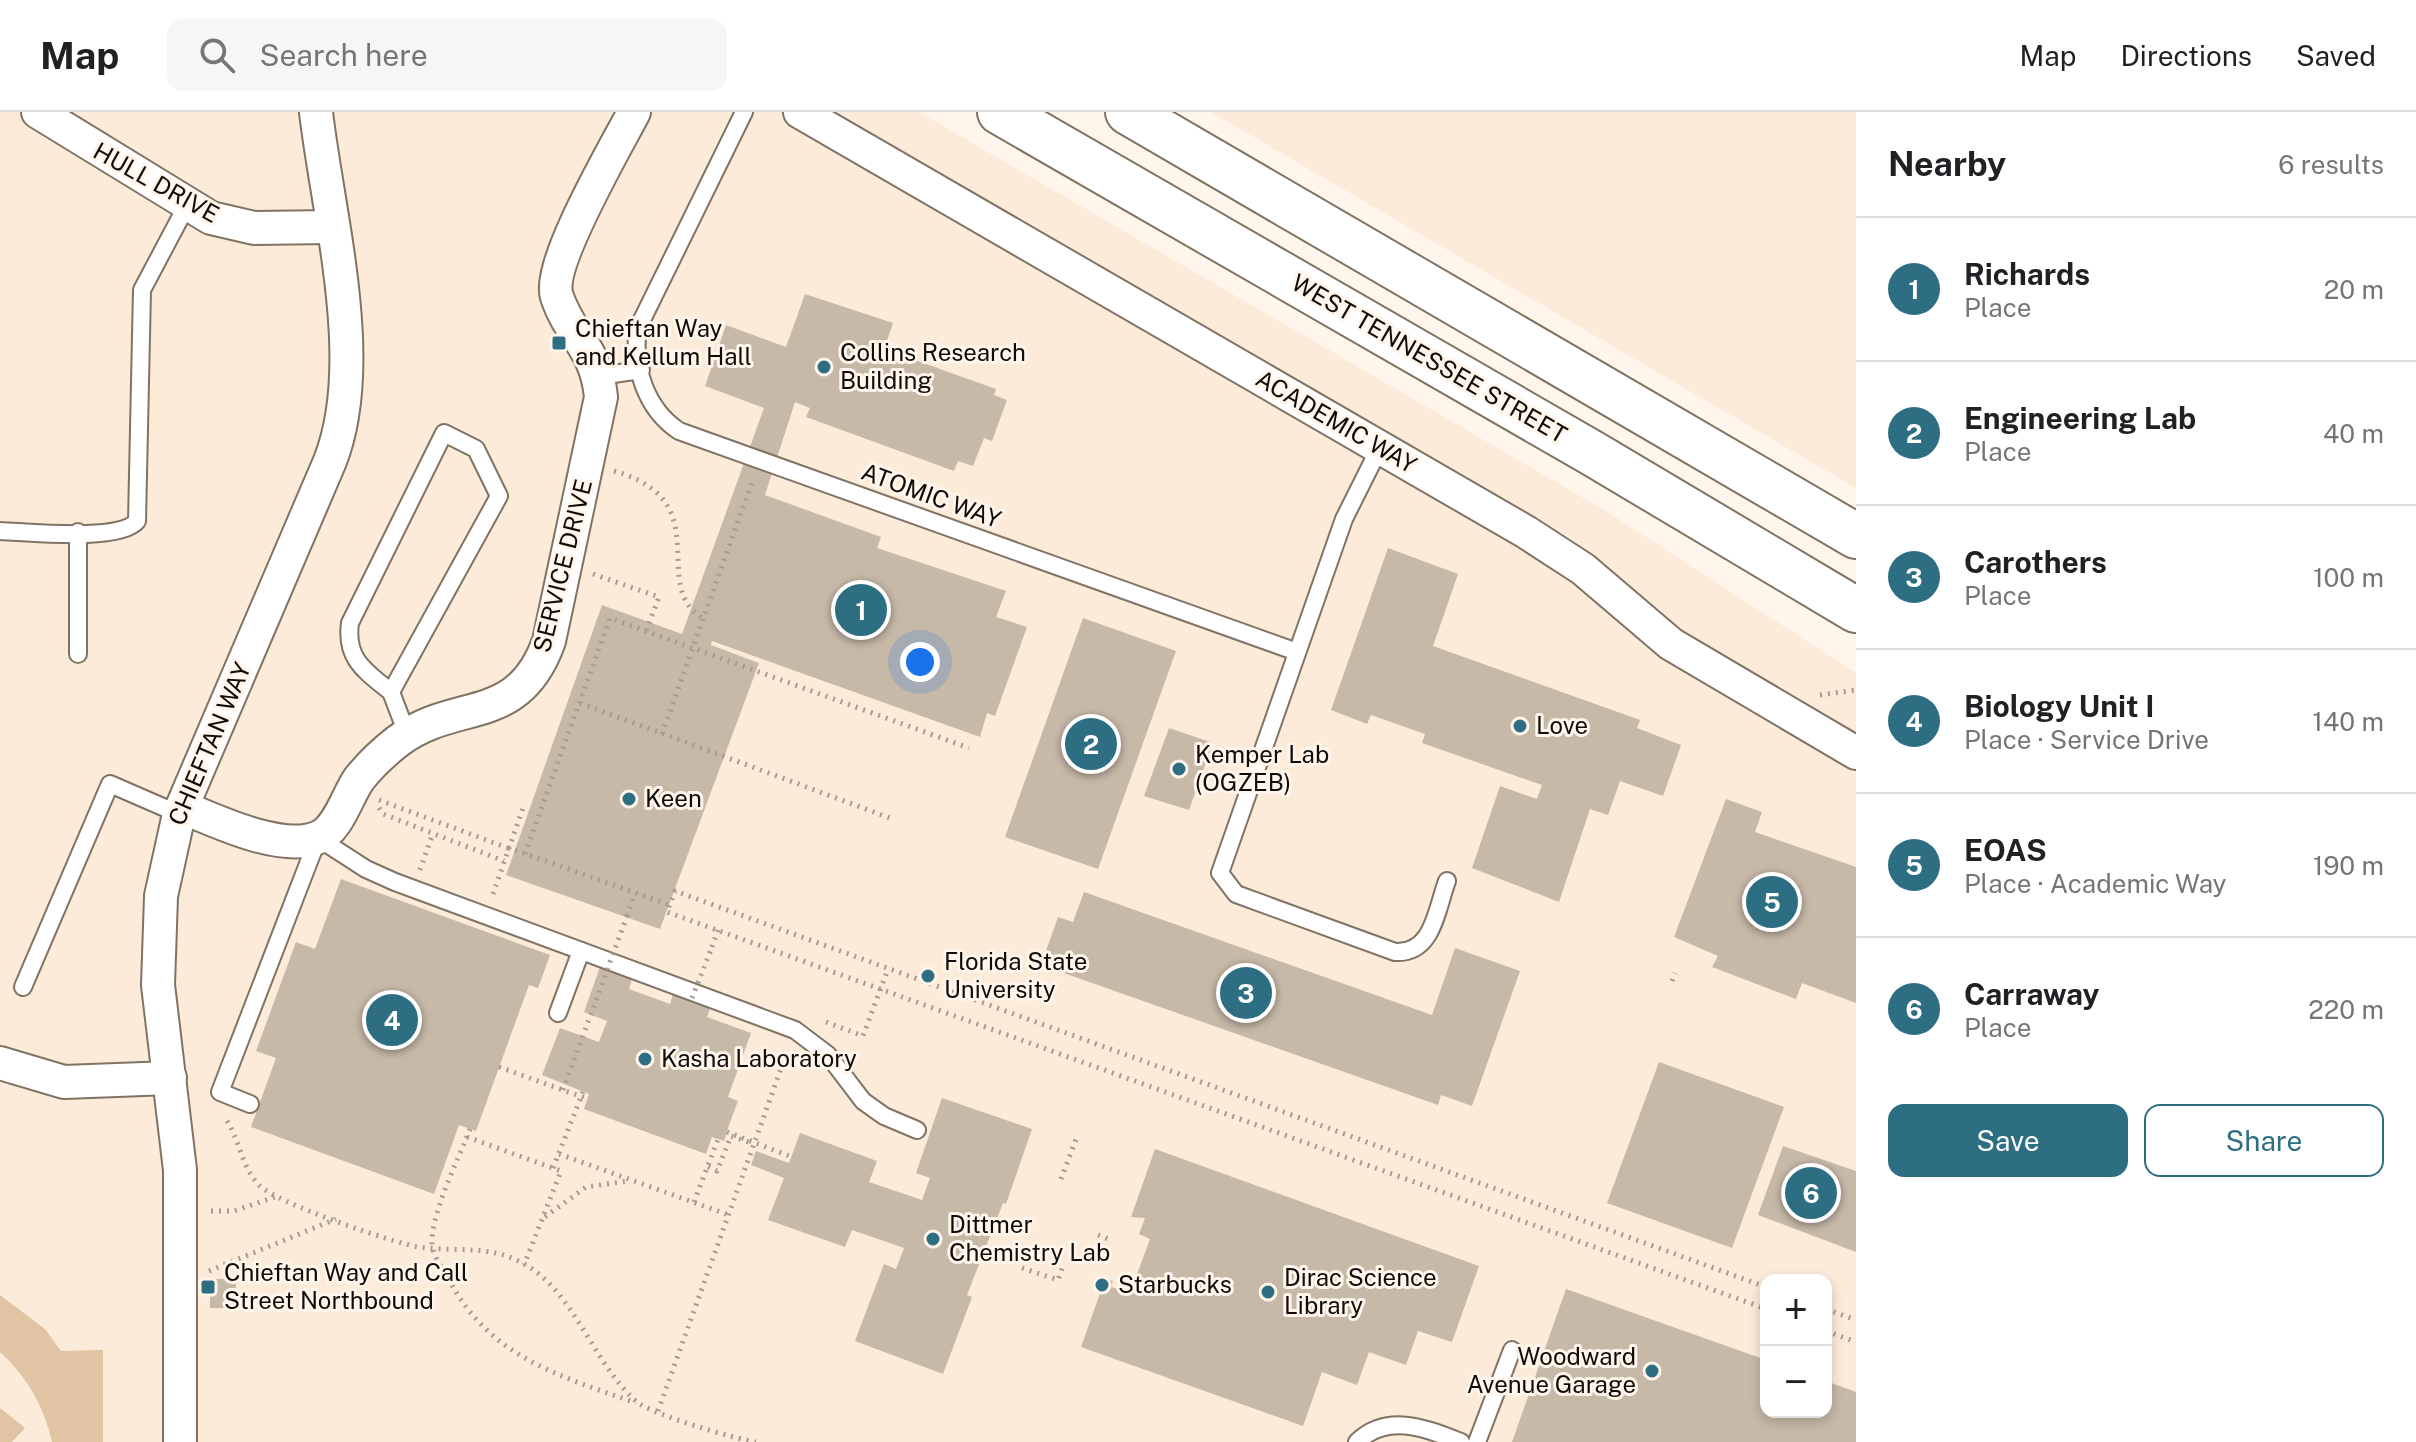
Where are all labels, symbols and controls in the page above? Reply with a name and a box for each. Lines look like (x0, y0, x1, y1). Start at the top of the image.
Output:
search box (167, 19, 727, 91)
text: Map (40, 33, 119, 78)
icon: search (195, 33, 239, 77)
text: Search here (259, 37, 428, 73)
text: Map (2020, 39, 2076, 72)
text: Directions (2120, 39, 2252, 72)
text: Saved (2296, 39, 2376, 72)
street label: HULL DRIVE (89, 136, 224, 228)
text: Nearby (1888, 144, 2006, 184)
text: 6 results (2278, 149, 2384, 180)
text: Richards (1964, 256, 2090, 292)
street label: WEST TENNESSEE STREET (1287, 268, 1572, 448)
text: 1 (1908, 274, 1920, 305)
text: 20 m (2324, 274, 2384, 305)
text: Place (1964, 292, 2031, 323)
place label: Chieftan Way and Kellum Hall (575, 314, 752, 370)
marker: Chieftan Way and Kellum Hall (550, 334, 568, 352)
place label: Collins Research Building (840, 338, 1026, 394)
marker: Collins Research Building (815, 358, 833, 376)
street label: ACADEMIC WAY (1251, 364, 1422, 479)
text: Engineering Lab (1964, 400, 2196, 436)
text: 2 (1906, 418, 1922, 449)
text: 40 m (2323, 418, 2384, 449)
text: Place (1964, 436, 2031, 467)
street label: ATOMIC WAY (858, 457, 1005, 533)
street label: SERVICE DRIVE (527, 476, 597, 655)
text: Carothers (1964, 544, 2107, 580)
text: 3 (1905, 562, 1923, 593)
text: 100 m (2313, 562, 2384, 593)
pin: 1 (835, 580, 887, 640)
text: Place (1964, 580, 2031, 611)
your location (900, 642, 940, 682)
street label: CHIEFTAN WAY (162, 658, 256, 829)
text: Biology Unit I (1964, 688, 2154, 724)
text: 4 (1905, 706, 1923, 737)
text: 140 m (2312, 706, 2384, 737)
place label: Love (1536, 711, 1588, 739)
pin: 2 (1065, 714, 1117, 774)
marker: Love (1511, 717, 1529, 735)
text: Place · Service Drive (1964, 724, 2209, 755)
place label: Kemper Lab (OGZEB) (1195, 740, 1329, 796)
marker: Kemper Lab (OGZEB) (1170, 760, 1188, 778)
place label: Keen (645, 784, 702, 812)
marker: Keen (620, 790, 638, 808)
text: EOAS (1964, 832, 2047, 868)
text: 5 (1905, 850, 1923, 881)
text: 190 m (2313, 850, 2384, 881)
text: Place · Academic Way (1964, 868, 2227, 899)
pin: 5 (1746, 872, 1798, 932)
place label: Florida State University (944, 947, 1087, 1003)
pin: 3 (1220, 963, 1272, 1023)
marker: Florida State University (919, 967, 937, 985)
text: Carraway (1964, 976, 2099, 1012)
pin: 4 (366, 990, 418, 1050)
text: 6 (1905, 994, 1923, 1025)
text: 220 m (2308, 994, 2384, 1025)
text: Place (1964, 1012, 2031, 1043)
place label: Kasha Laboratory (661, 1044, 857, 1072)
marker: Kasha Laboratory (636, 1050, 654, 1068)
button: Save (1888, 1104, 2128, 1177)
button: Share (2144, 1104, 2384, 1177)
pin: 6 (1785, 1163, 1837, 1223)
place label: Dittmer Chemistry Lab (949, 1210, 1110, 1266)
marker: Dittmer Chemistry Lab (924, 1230, 942, 1248)
place label: Chieftan Way and Call Street Northbound (224, 1258, 468, 1314)
place label: Dirac Science Library (1284, 1263, 1437, 1319)
place label: Starbucks (1118, 1270, 1232, 1298)
map controls (1760, 1274, 1832, 1418)
button: + (1760, 1274, 1832, 1346)
marker: Starbucks (1093, 1276, 1111, 1294)
marker: Chieftan Way and Call Street Northbound (199, 1278, 217, 1296)
marker: Dirac Science Library (1259, 1283, 1277, 1301)
place label: Woodward Avenue Garage (1467, 1342, 1636, 1398)
button: − (1760, 1346, 1832, 1418)
marker: Woodward Avenue Garage (1643, 1362, 1661, 1380)

